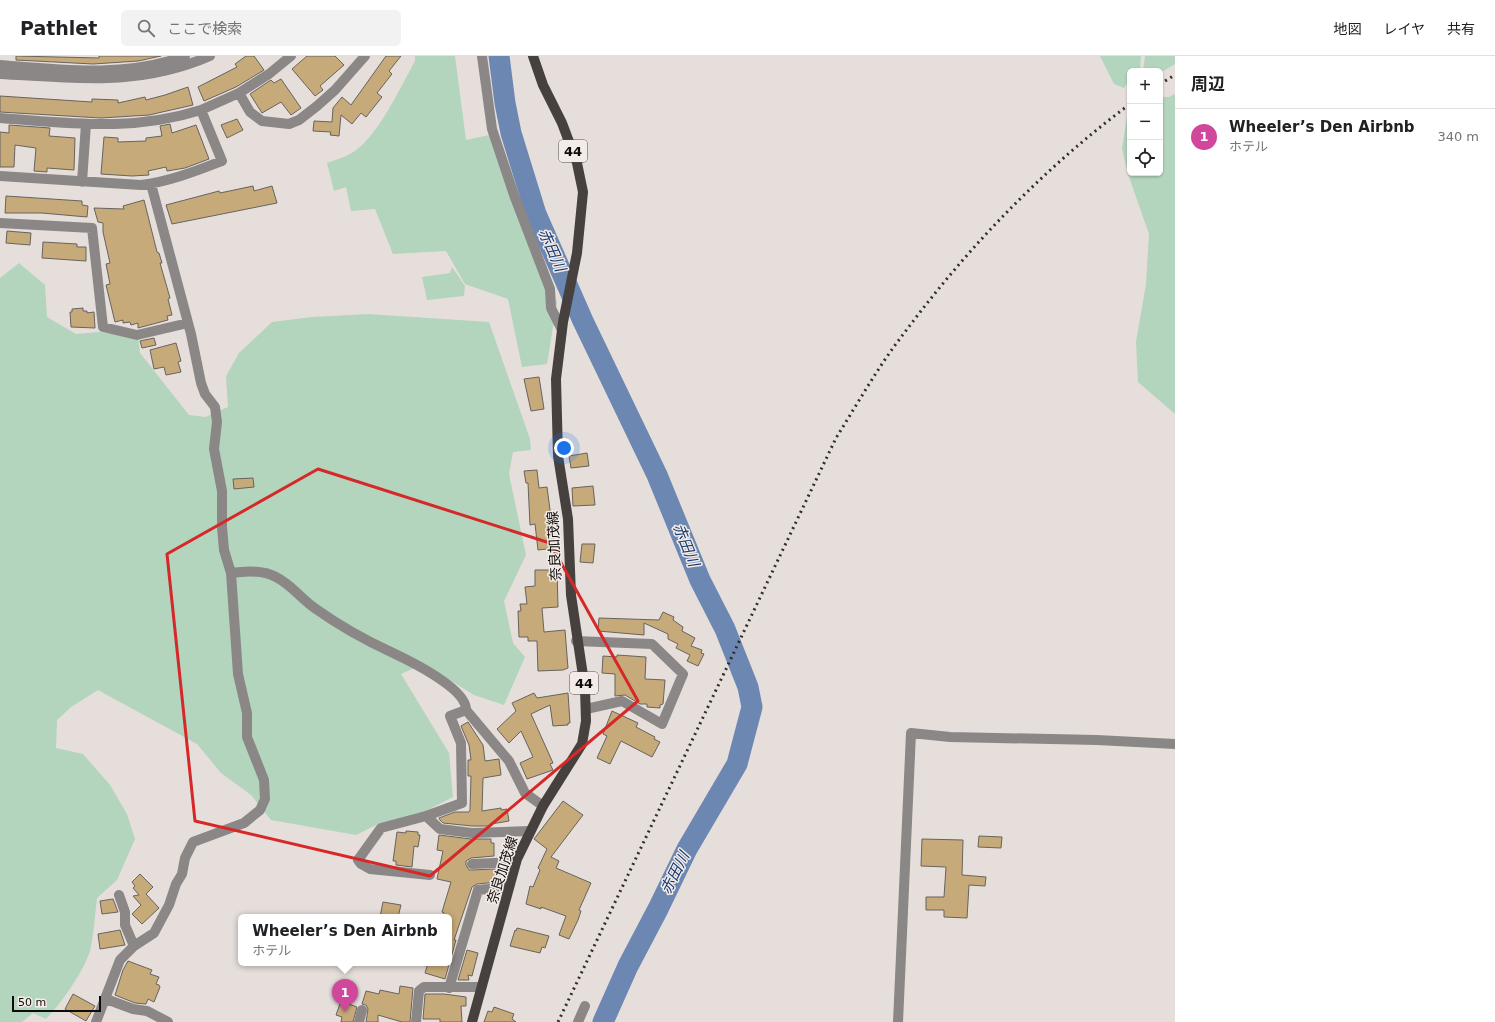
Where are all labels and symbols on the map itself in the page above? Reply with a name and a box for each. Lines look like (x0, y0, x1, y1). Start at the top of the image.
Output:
road number: 44 (559, 140, 587, 162)
water label: 赤田川 (535, 226, 570, 276)
your location (554, 438, 574, 458)
street label: 奈良加茂線 (544, 511, 564, 581)
water label: 赤田川 (669, 521, 704, 571)
road number: 44 (570, 672, 598, 694)
street label: 奈良加茂線 (484, 834, 520, 906)
water label: 赤田川 (657, 847, 694, 897)
pin: 1 (332, 979, 358, 1012)
scale bar (12, 994, 101, 1013)

